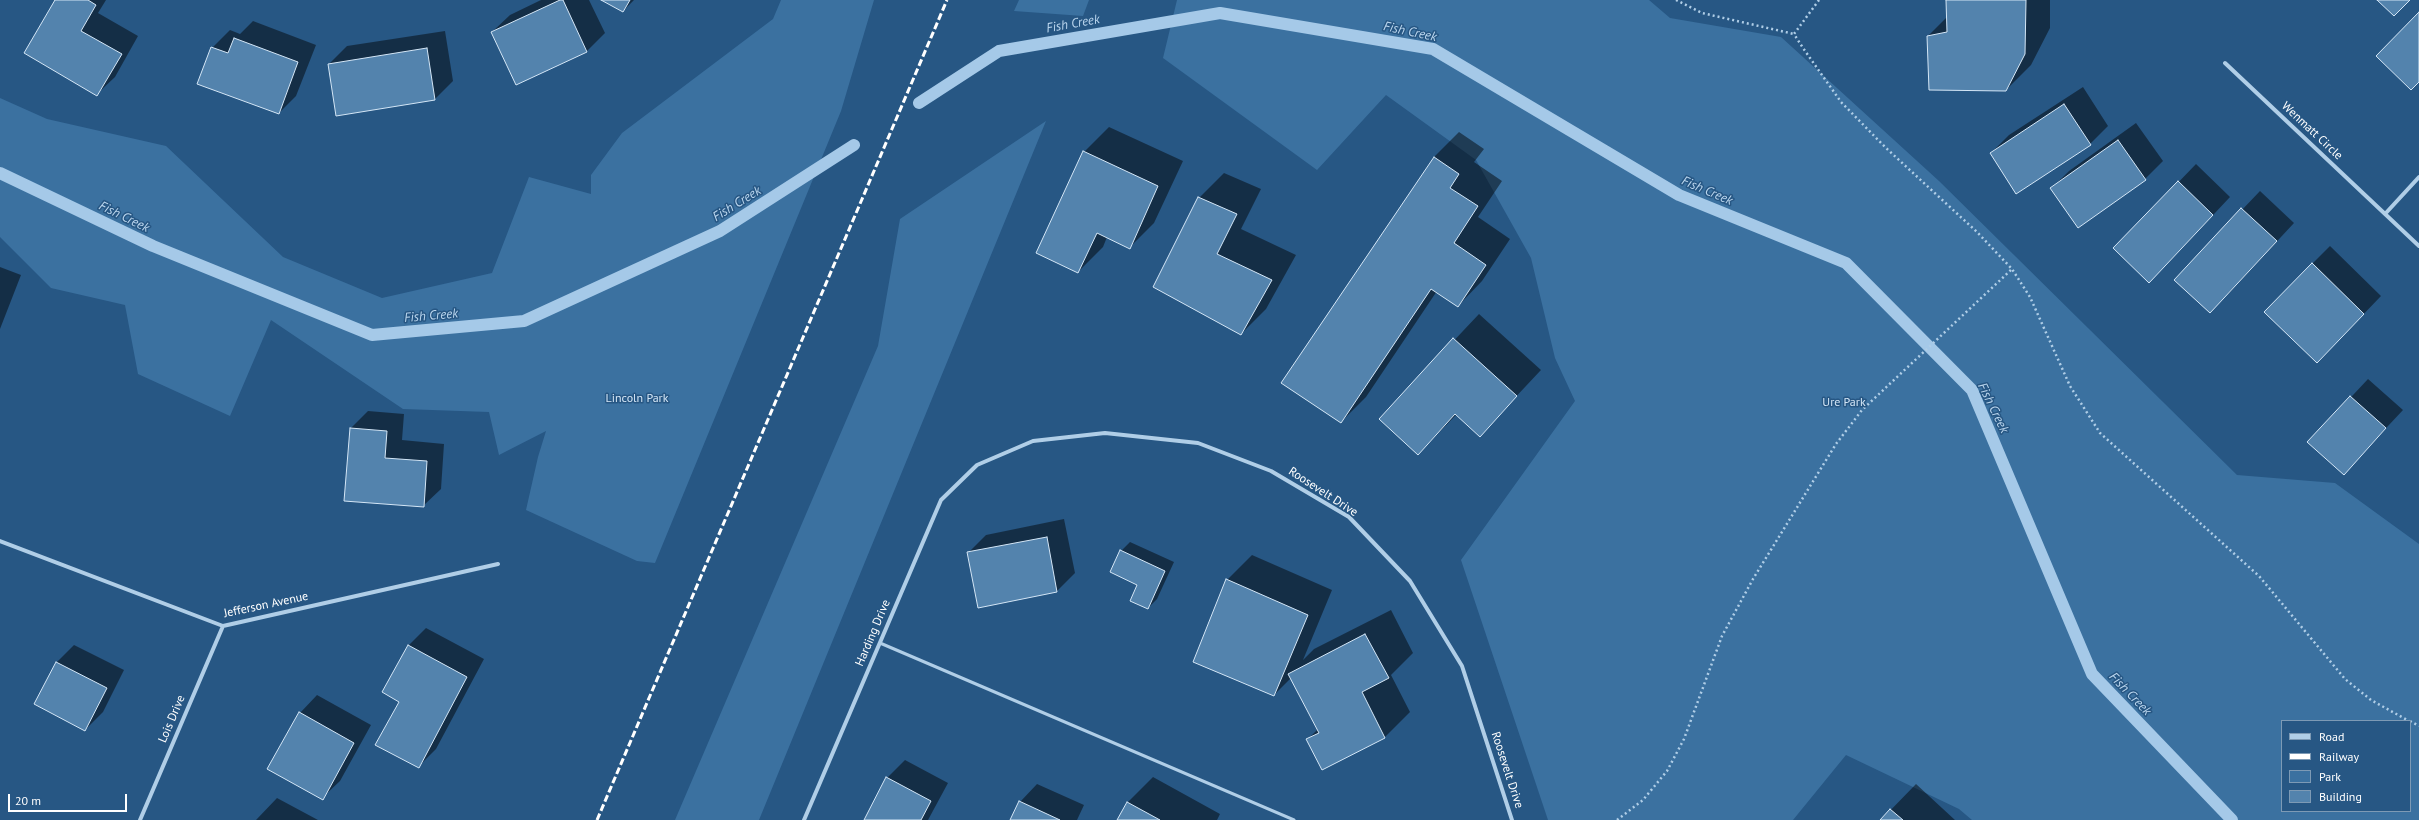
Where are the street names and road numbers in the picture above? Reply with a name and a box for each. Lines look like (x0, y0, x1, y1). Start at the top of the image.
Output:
street label: Wenmatt Circle (2278, 99, 2346, 163)
street label: Roosevelt Drive (1286, 464, 1360, 520)
street label: Jefferson Avenue (222, 589, 310, 621)
street label: Harding Drive (853, 598, 893, 668)
street label: Lois Drive (156, 693, 188, 745)
street label: Roosevelt Drive (1488, 730, 1526, 810)

